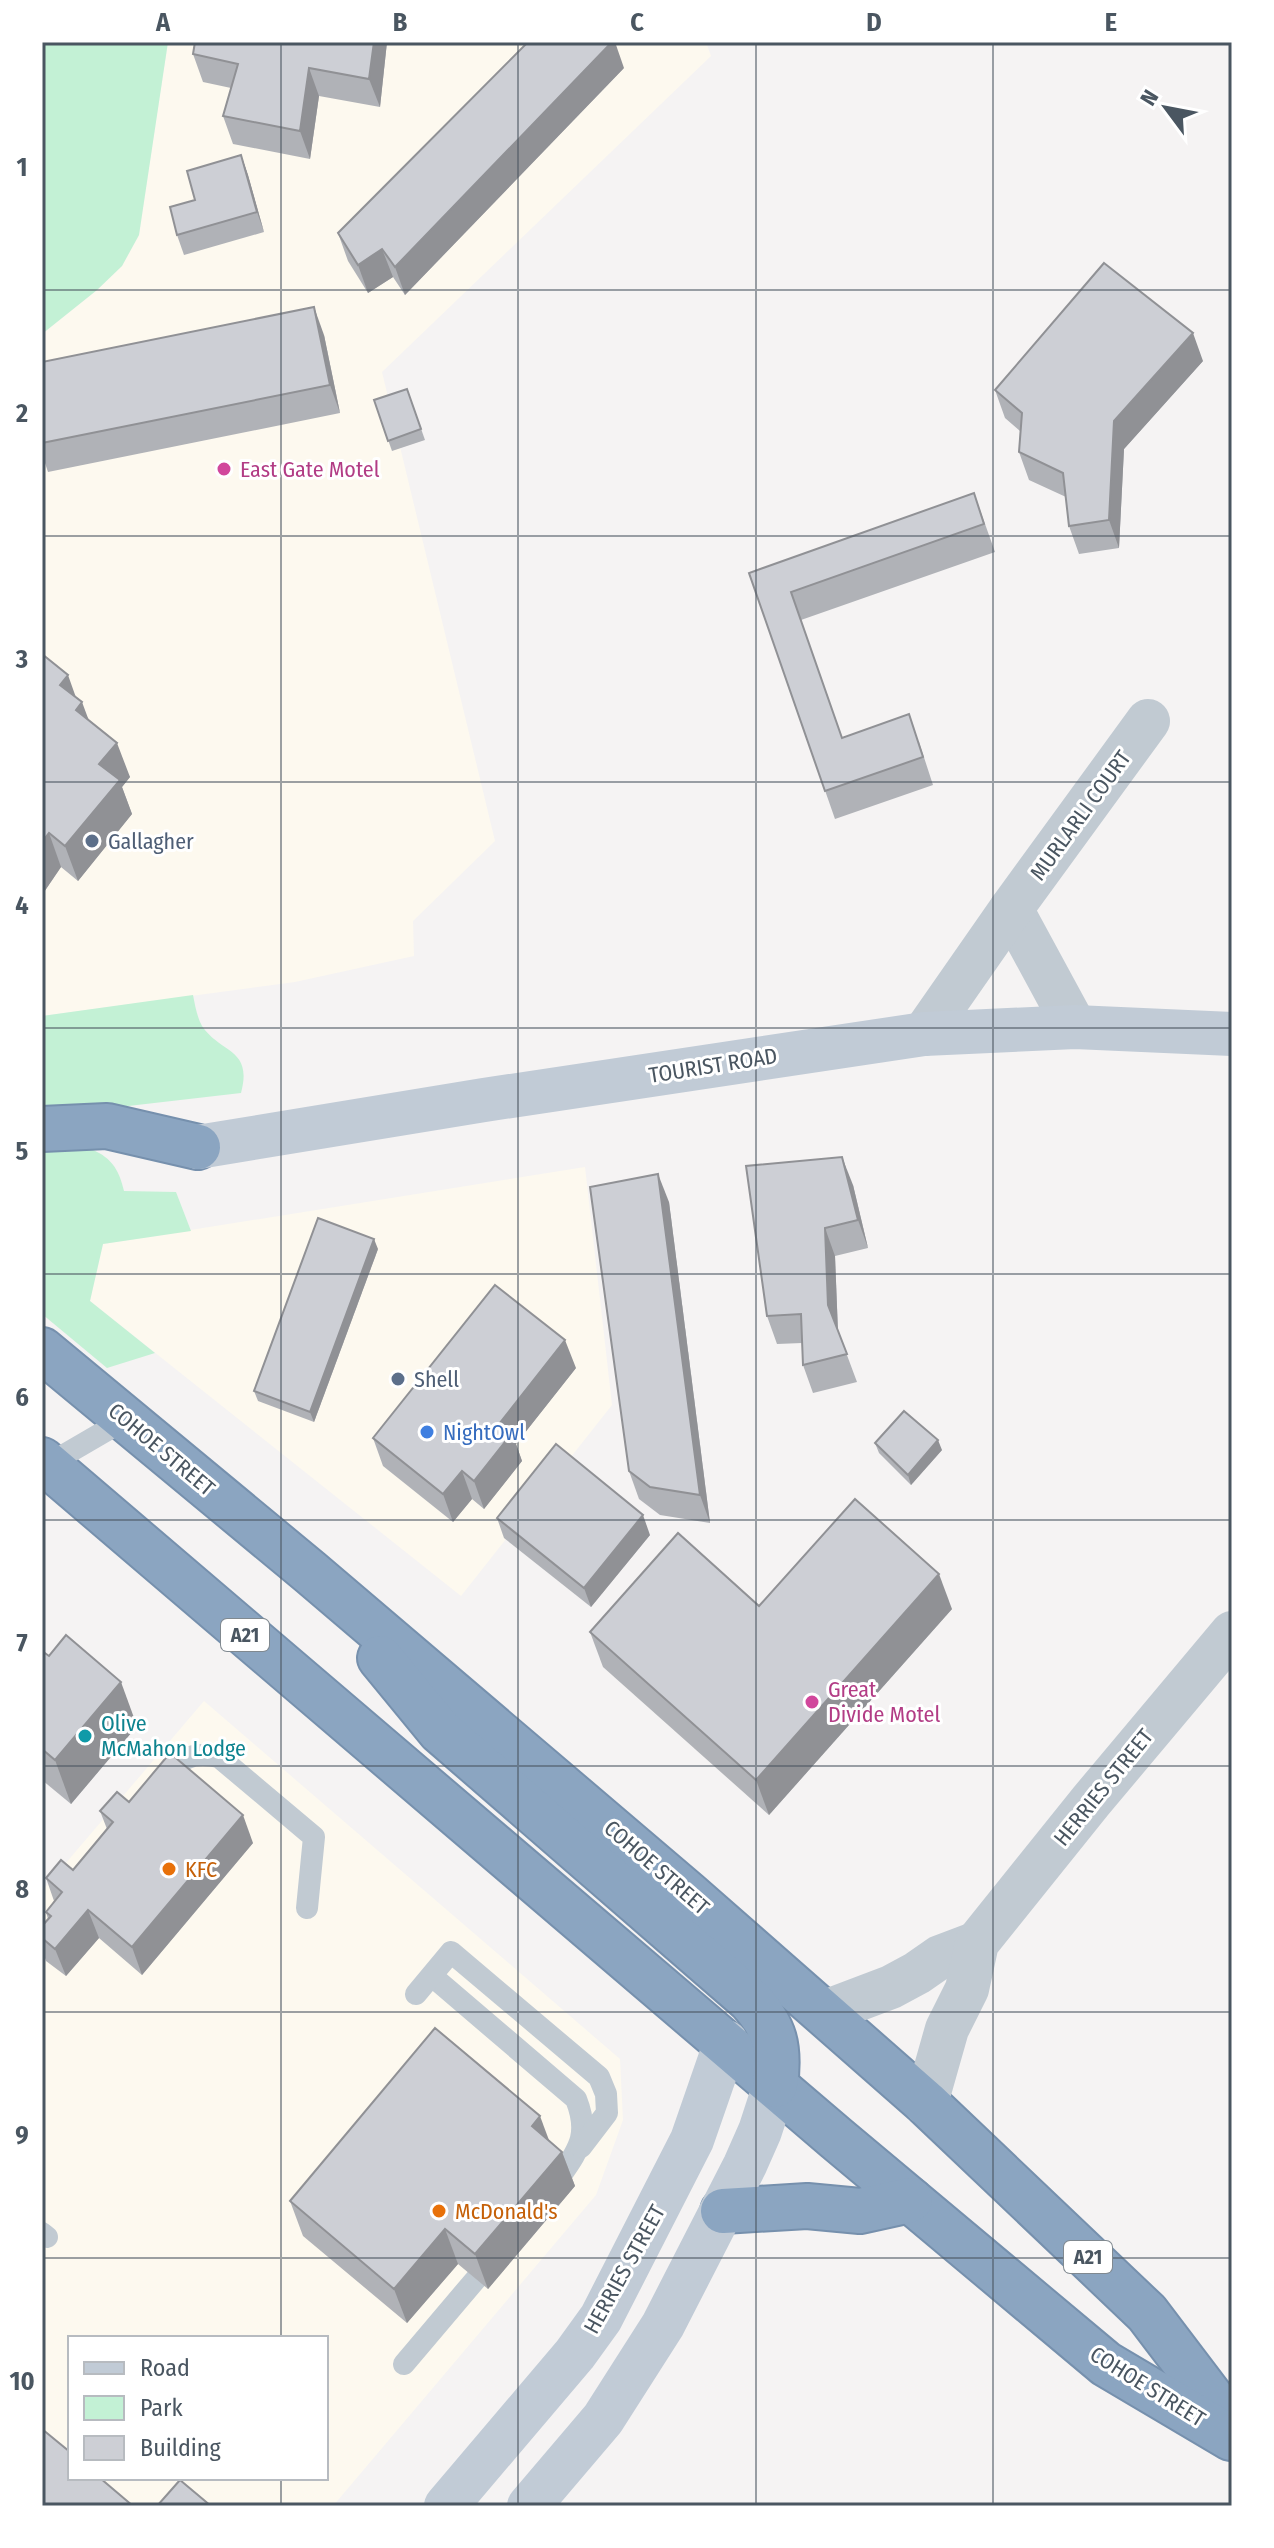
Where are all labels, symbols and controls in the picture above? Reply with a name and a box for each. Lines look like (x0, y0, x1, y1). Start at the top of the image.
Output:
text: A (155, 7, 171, 38)
text: B (393, 7, 408, 38)
text: C (630, 7, 644, 38)
text: D (866, 7, 882, 38)
text: E (1105, 7, 1117, 38)
north arrow (1126, 68, 1206, 148)
text: N (1135, 85, 1164, 110)
text: 1 (17, 152, 28, 183)
text: 2 (15, 398, 28, 429)
place label: East Gate Motel (240, 456, 380, 483)
marker: East Gate Motel (215, 460, 233, 478)
text: 3 (15, 644, 28, 675)
street label: MURLARLI COURT (1024, 744, 1137, 885)
place label: Gallagher (108, 828, 194, 855)
marker: Gallagher (83, 832, 101, 850)
text: 4 (15, 890, 29, 921)
street label: TOURIST ROAD (647, 1042, 779, 1089)
text: 5 (16, 1136, 29, 1167)
place label: Shell (414, 1366, 459, 1393)
marker: Shell (389, 1370, 407, 1388)
text: 6 (15, 1382, 29, 1413)
street label: COHOE STREET (103, 1397, 221, 1502)
place label: NightOwl (443, 1419, 525, 1446)
marker: NightOwl (418, 1423, 436, 1441)
road number: A21 (221, 1619, 269, 1651)
text: 7 (16, 1628, 28, 1659)
place label: Great Divide Motel (828, 1676, 940, 1728)
marker: Great Divide Motel (803, 1693, 821, 1711)
place label: Olive McMahon Lodge (101, 1710, 246, 1762)
street label: HERRIES STREET (1048, 1723, 1159, 1851)
marker: Olive McMahon Lodge (76, 1727, 94, 1745)
street label: COHOE STREET (599, 1814, 715, 1921)
place label: KFC (185, 1856, 217, 1883)
marker: KFC (160, 1860, 178, 1878)
text: 8 (15, 1874, 29, 1905)
text: 9 (15, 2120, 29, 2151)
place label: McDonald's (455, 2198, 558, 2225)
street label: HERRIES STREET (578, 2199, 671, 2338)
marker: McDonald's (430, 2202, 448, 2220)
road number: A21 (1064, 2241, 1112, 2273)
legend (68, 2336, 328, 2480)
street label: COHOE STREET (1085, 2340, 1211, 2433)
text: Road (140, 2354, 190, 2382)
text: 10 (9, 2366, 35, 2397)
text: Park (140, 2394, 183, 2422)
text: Building (140, 2434, 222, 2462)

